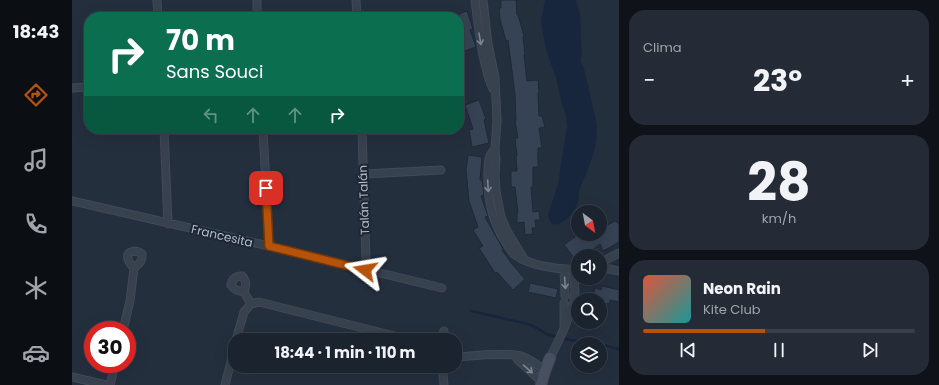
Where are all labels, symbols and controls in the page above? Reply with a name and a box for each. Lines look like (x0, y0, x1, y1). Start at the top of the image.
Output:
text: 18:43 (13, 19, 59, 44)
text: 70 m (166, 21, 235, 60)
icon: right (100, 28, 152, 80)
one-way arrow (477, 32, 485, 45)
text: Clima (643, 38, 682, 57)
text: Sans Souci (166, 59, 263, 84)
text: 23° (753, 59, 802, 102)
text: − (643, 65, 655, 96)
text: + (900, 65, 915, 96)
icon: directions (22, 81, 50, 109)
icon: left (200, 104, 222, 126)
icon: ahead (242, 104, 264, 126)
icon: ahead (284, 104, 306, 126)
icon: right (326, 104, 348, 126)
icon: music (22, 146, 50, 174)
text: 28 (747, 146, 811, 219)
street label: Talán Talán (354, 165, 373, 235)
pin (249, 171, 283, 205)
icon: arrive (255, 177, 277, 199)
one-way arrow (484, 179, 492, 192)
north arrow (571, 205, 607, 241)
map controls (571, 205, 607, 373)
text: km/h (762, 209, 796, 228)
icon: phone (22, 210, 50, 238)
street label: Francesita (190, 220, 255, 251)
position arrow (344, 249, 386, 291)
button: sound (571, 249, 607, 285)
icon: climate (22, 274, 50, 302)
one-way arrow (561, 276, 568, 289)
text: Neon Rain (703, 278, 781, 299)
button: search (571, 293, 607, 329)
text: Kite Club (703, 300, 761, 319)
speed limit sign: 30 (84, 321, 136, 373)
button: layers (571, 337, 607, 373)
icon: car (22, 339, 50, 367)
icon: previous (677, 339, 699, 361)
icon: pause (768, 339, 790, 361)
icon: next (859, 339, 881, 361)
text: 18:44 · 1 min · 110 m (275, 342, 416, 363)
one-way arrow (523, 365, 533, 374)

